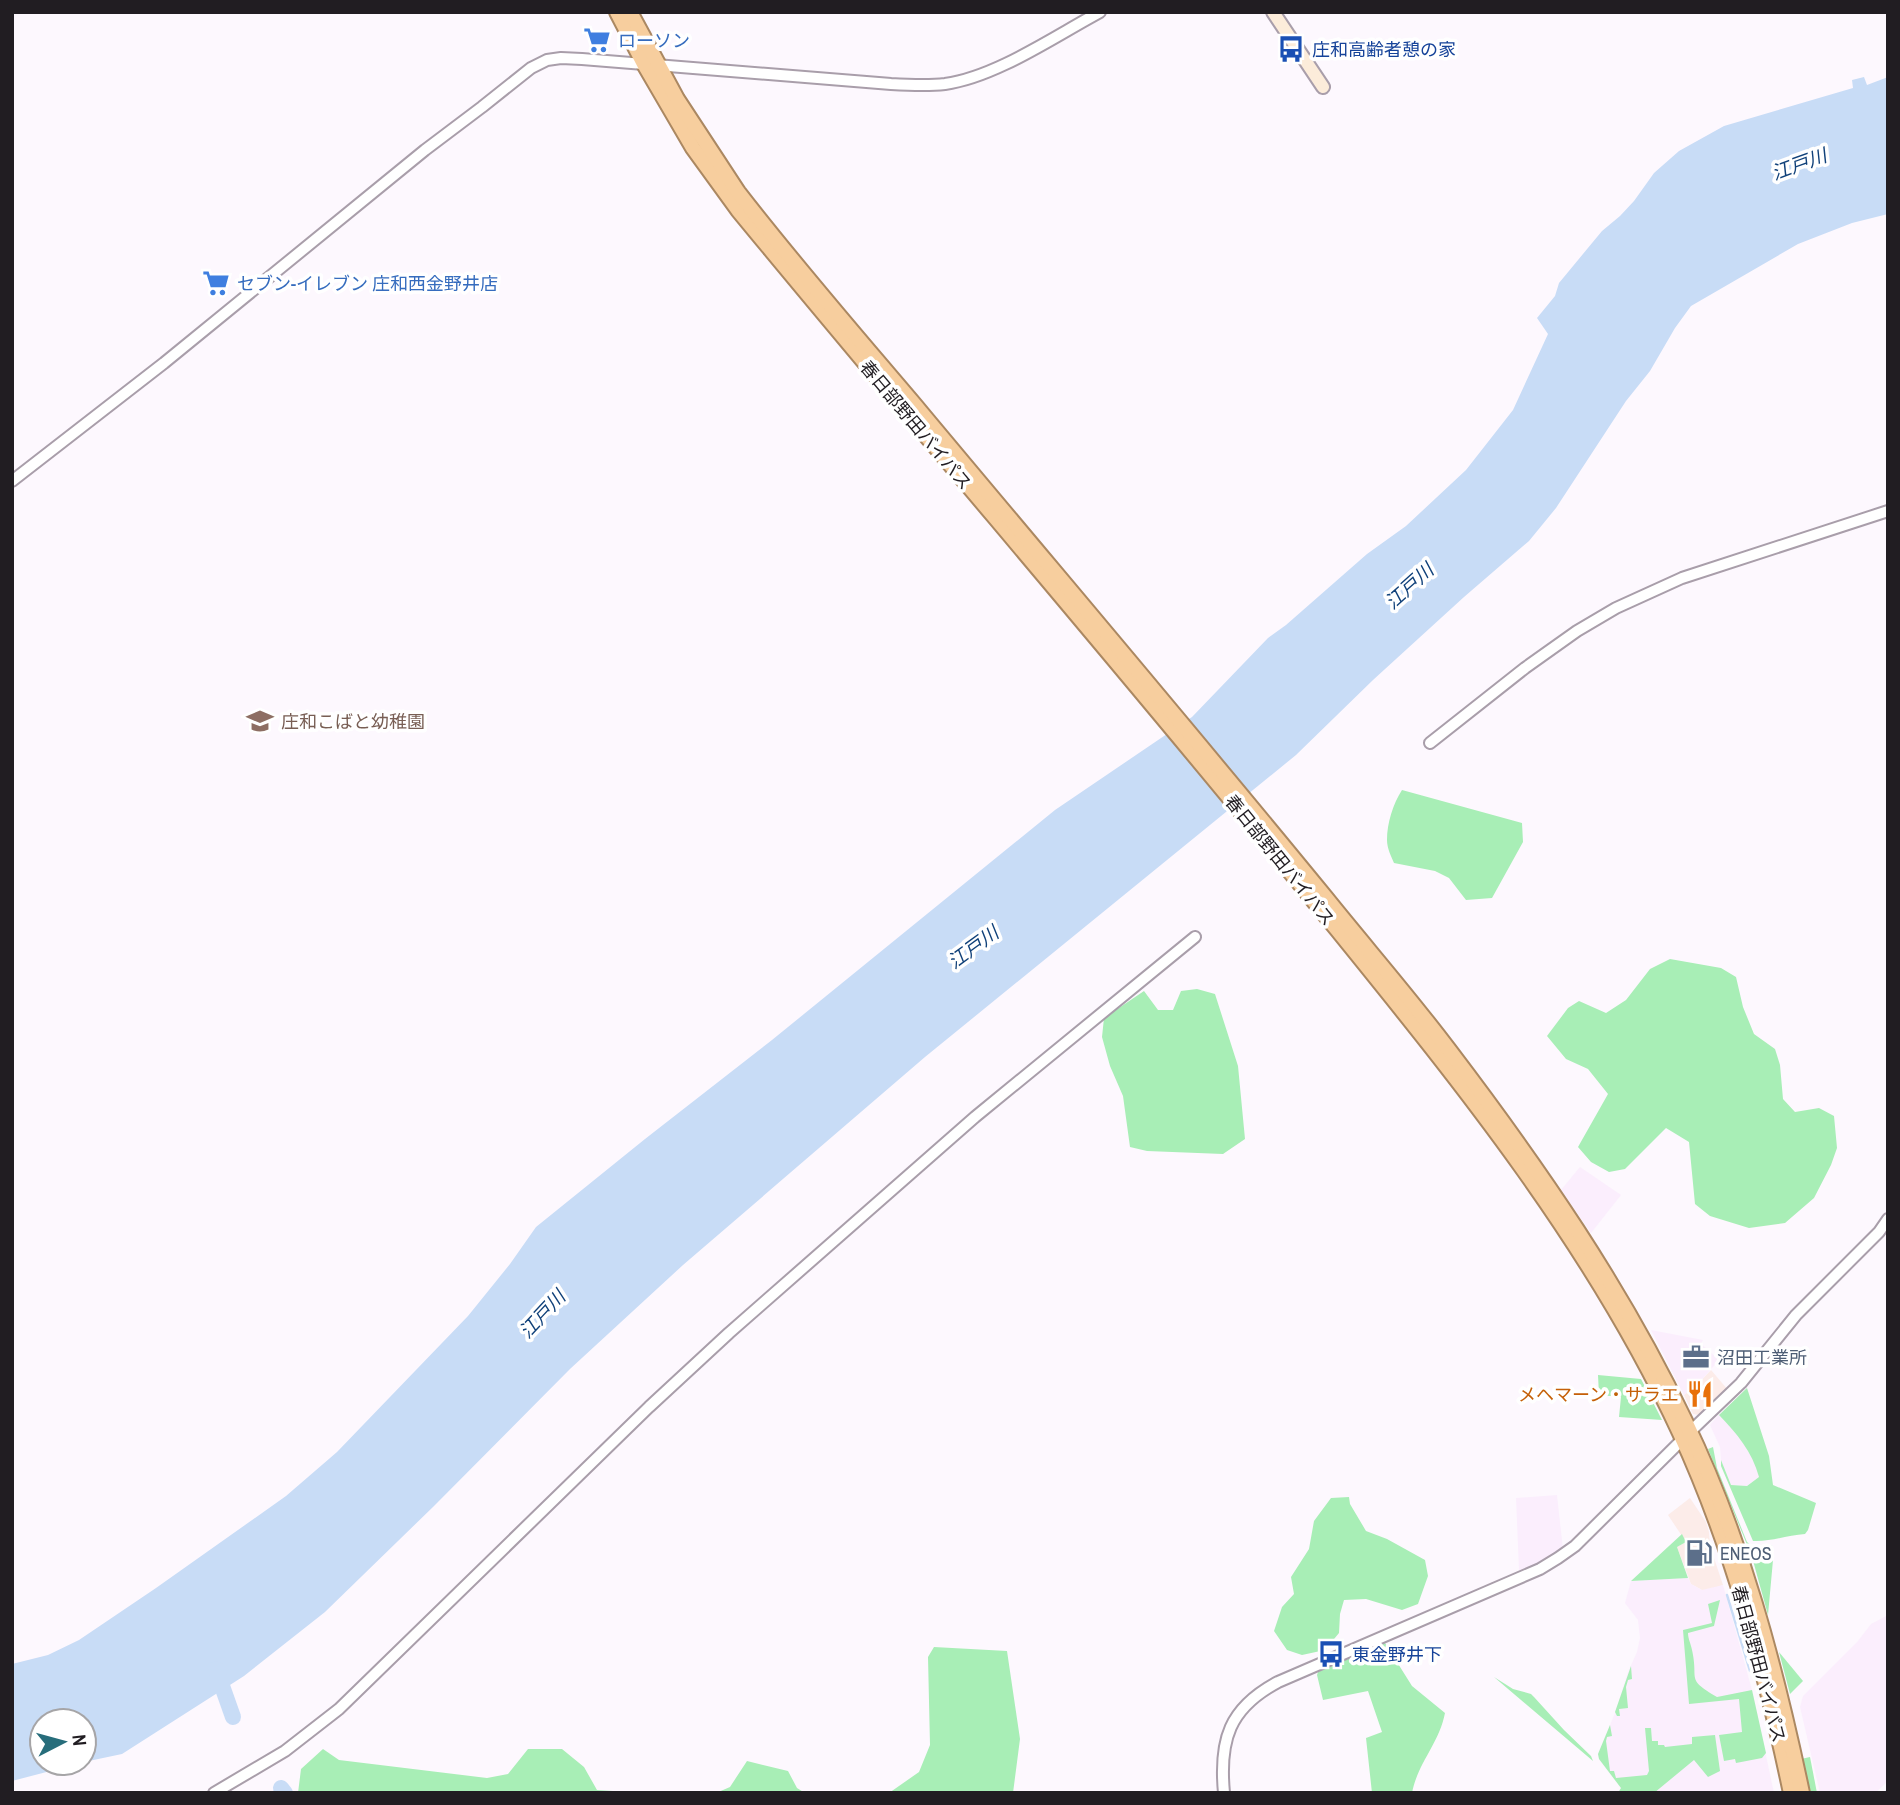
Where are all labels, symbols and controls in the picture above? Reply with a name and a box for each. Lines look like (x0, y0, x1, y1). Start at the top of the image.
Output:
supermarket icon: ローソン (582, 25, 612, 55)
place label: ローソン (618, 28, 690, 53)
bus stop icon: 庄和高齢者憩の家 (1276, 34, 1306, 64)
place label: 庄和高齢者憩の家 (1312, 37, 1456, 62)
water label: 江戸川 (1768, 141, 1832, 186)
supermarket icon: セブン-イレブン 庄和西金野井店 (201, 268, 231, 298)
place label: セブン-イレブン 庄和西金野井店 (237, 271, 498, 296)
street label: 春日部野田バイパス (854, 355, 978, 495)
water label: 江戸川 (1379, 556, 1440, 615)
school or university icon: 庄和こばと幼稚園 (245, 706, 275, 736)
place label: 庄和こばと幼稚園 (281, 709, 425, 734)
street label: 春日部野田バイパス (1219, 789, 1341, 931)
water label: 江戸川 (942, 919, 1005, 974)
water label: 江戸川 (513, 1283, 572, 1344)
office icon: 沼田工業所 (1681, 1342, 1711, 1372)
place label: 沼田工業所 (1717, 1345, 1807, 1370)
restaurant icon: メヘマーン・サラエ (1685, 1379, 1715, 1409)
place label: メヘマーン・サラエ (1518, 1382, 1679, 1407)
fuel station icon: ENEOS (1684, 1538, 1714, 1568)
place label: ENEOS (1720, 1541, 1772, 1566)
street label: 春日部野田バイパス (1726, 1583, 1792, 1745)
bus stop icon: 東金野井下 (1316, 1639, 1346, 1669)
place label: 東金野井下 (1352, 1642, 1442, 1667)
north arrow (28, 1707, 98, 1777)
text: N (66, 1733, 93, 1747)

